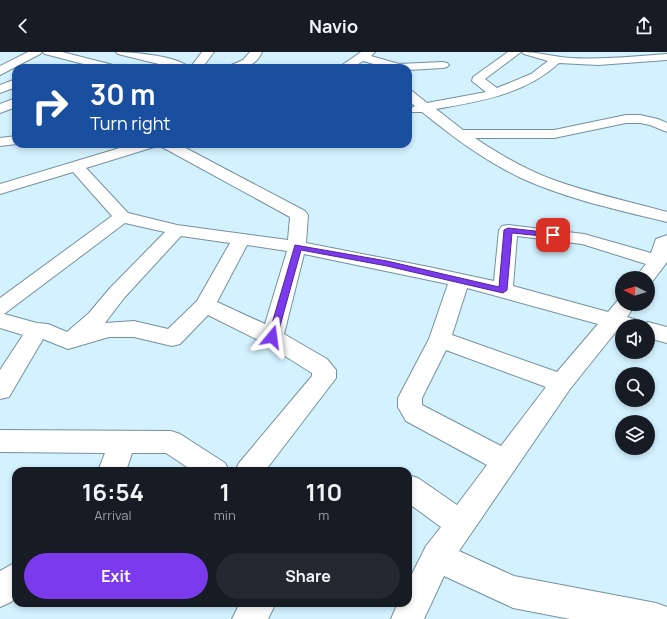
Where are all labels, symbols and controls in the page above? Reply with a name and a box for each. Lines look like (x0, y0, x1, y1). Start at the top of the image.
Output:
text: Navio (309, 14, 358, 38)
icon: back (12, 15, 34, 37)
icon: share (633, 15, 655, 37)
text: 30 m (90, 75, 155, 113)
icon: right (24, 80, 76, 132)
text: Turn right (90, 111, 171, 135)
pin (536, 218, 570, 252)
icon: arrive (542, 224, 564, 246)
north arrow (615, 271, 655, 311)
map controls (615, 271, 655, 455)
position arrow (251, 316, 293, 358)
button: sound (615, 319, 655, 359)
button: search (615, 367, 655, 407)
button: layers (615, 415, 655, 455)
text: 16:54 (82, 475, 144, 508)
text: 1 (219, 475, 230, 508)
text: 110 (305, 475, 342, 508)
text: Arrival (94, 506, 131, 524)
text: min (214, 506, 236, 524)
text: m (318, 506, 329, 524)
button: Exit (24, 553, 208, 599)
button: Share (216, 553, 400, 599)

